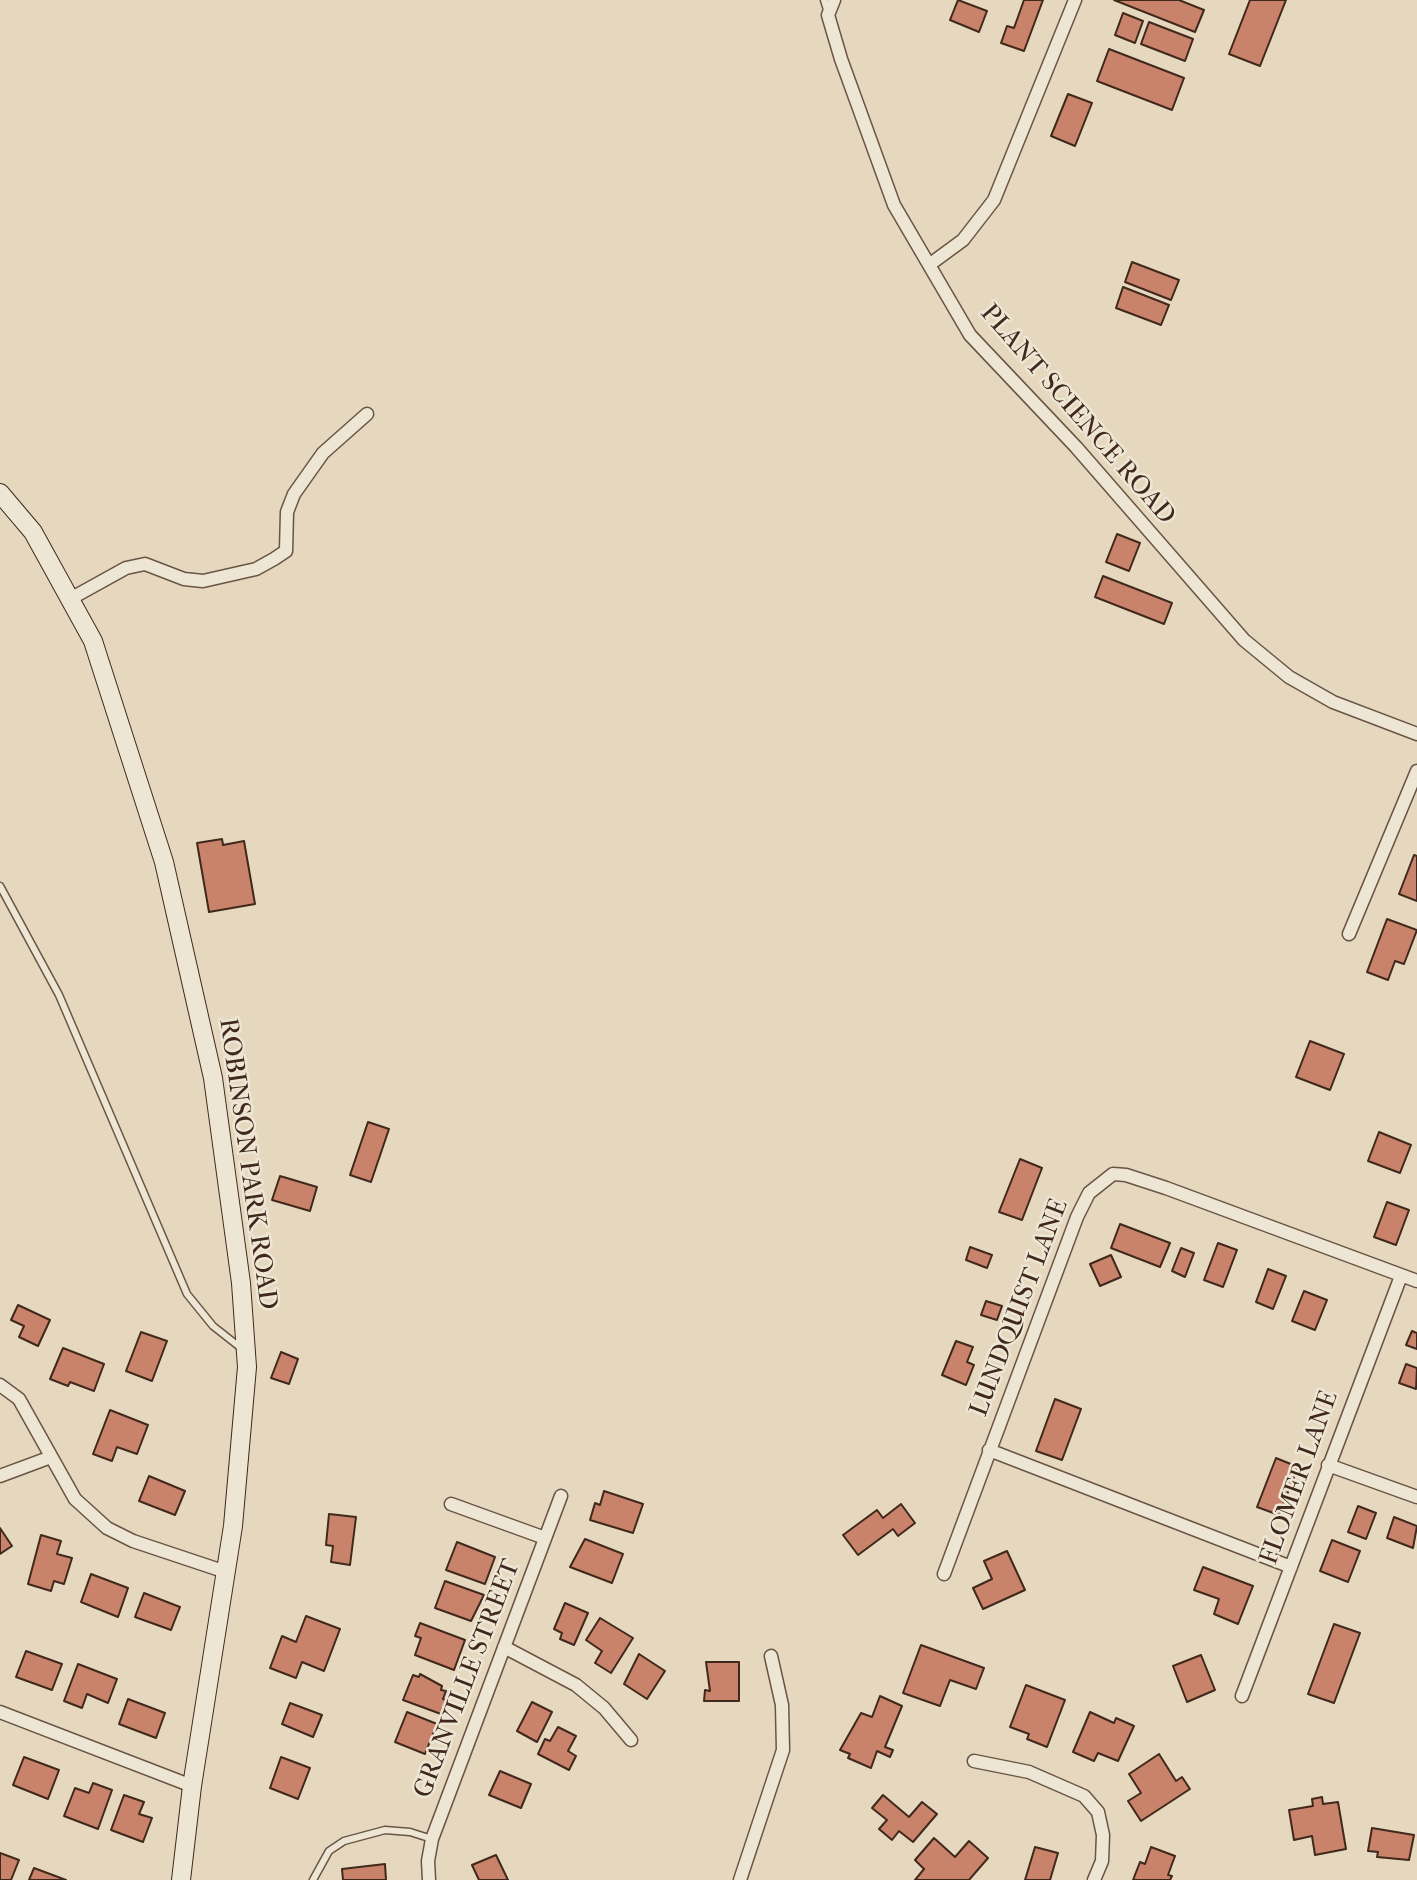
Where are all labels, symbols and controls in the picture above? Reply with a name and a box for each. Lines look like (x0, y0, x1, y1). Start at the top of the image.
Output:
street label: PLANT SCIENCE ROAD (973, 298, 1181, 532)
street label: ROBINSON PARK ROAD (211, 1016, 283, 1312)
street label: LUNDQUIST LANE (964, 1195, 1076, 1421)
street label: FLOMER LANE (1254, 1387, 1346, 1569)
street label: GRANVILLE STREET (408, 1555, 528, 1803)

